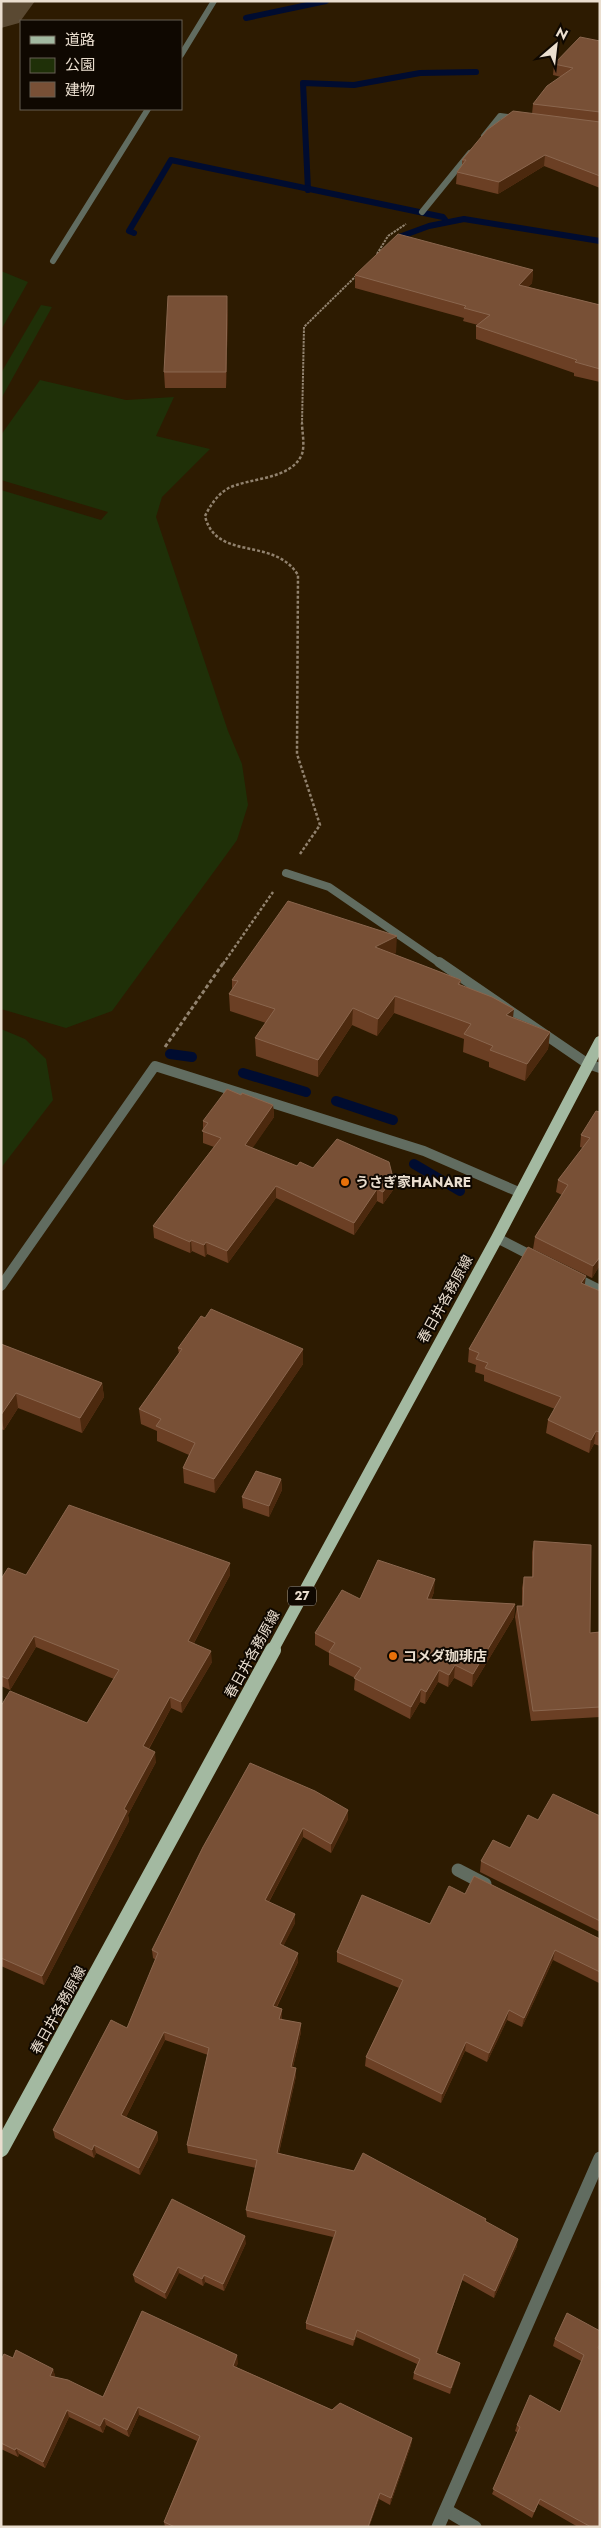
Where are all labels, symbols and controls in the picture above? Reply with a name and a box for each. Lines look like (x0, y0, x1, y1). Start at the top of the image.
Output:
legend (20, 20, 182, 110)
north arrow (531, 20, 581, 70)
text: N (552, 22, 572, 45)
text: 道路 (65, 29, 95, 51)
text: 公園 (65, 54, 95, 76)
text: 建物 (65, 79, 95, 101)
place label: うさぎ家HANARE (355, 1172, 471, 1192)
marker: うさぎ家HANARE (339, 1176, 351, 1188)
street label: 春日井各務原線 (412, 1251, 478, 1347)
road number: 27 (288, 1586, 316, 1605)
street label: 春日井各務原線 (219, 1606, 285, 1702)
place label: コメダ珈琲店 (403, 1646, 487, 1666)
marker: コメダ珈琲店 (387, 1650, 399, 1662)
street label: 春日井各務原線 (25, 1962, 91, 2058)

